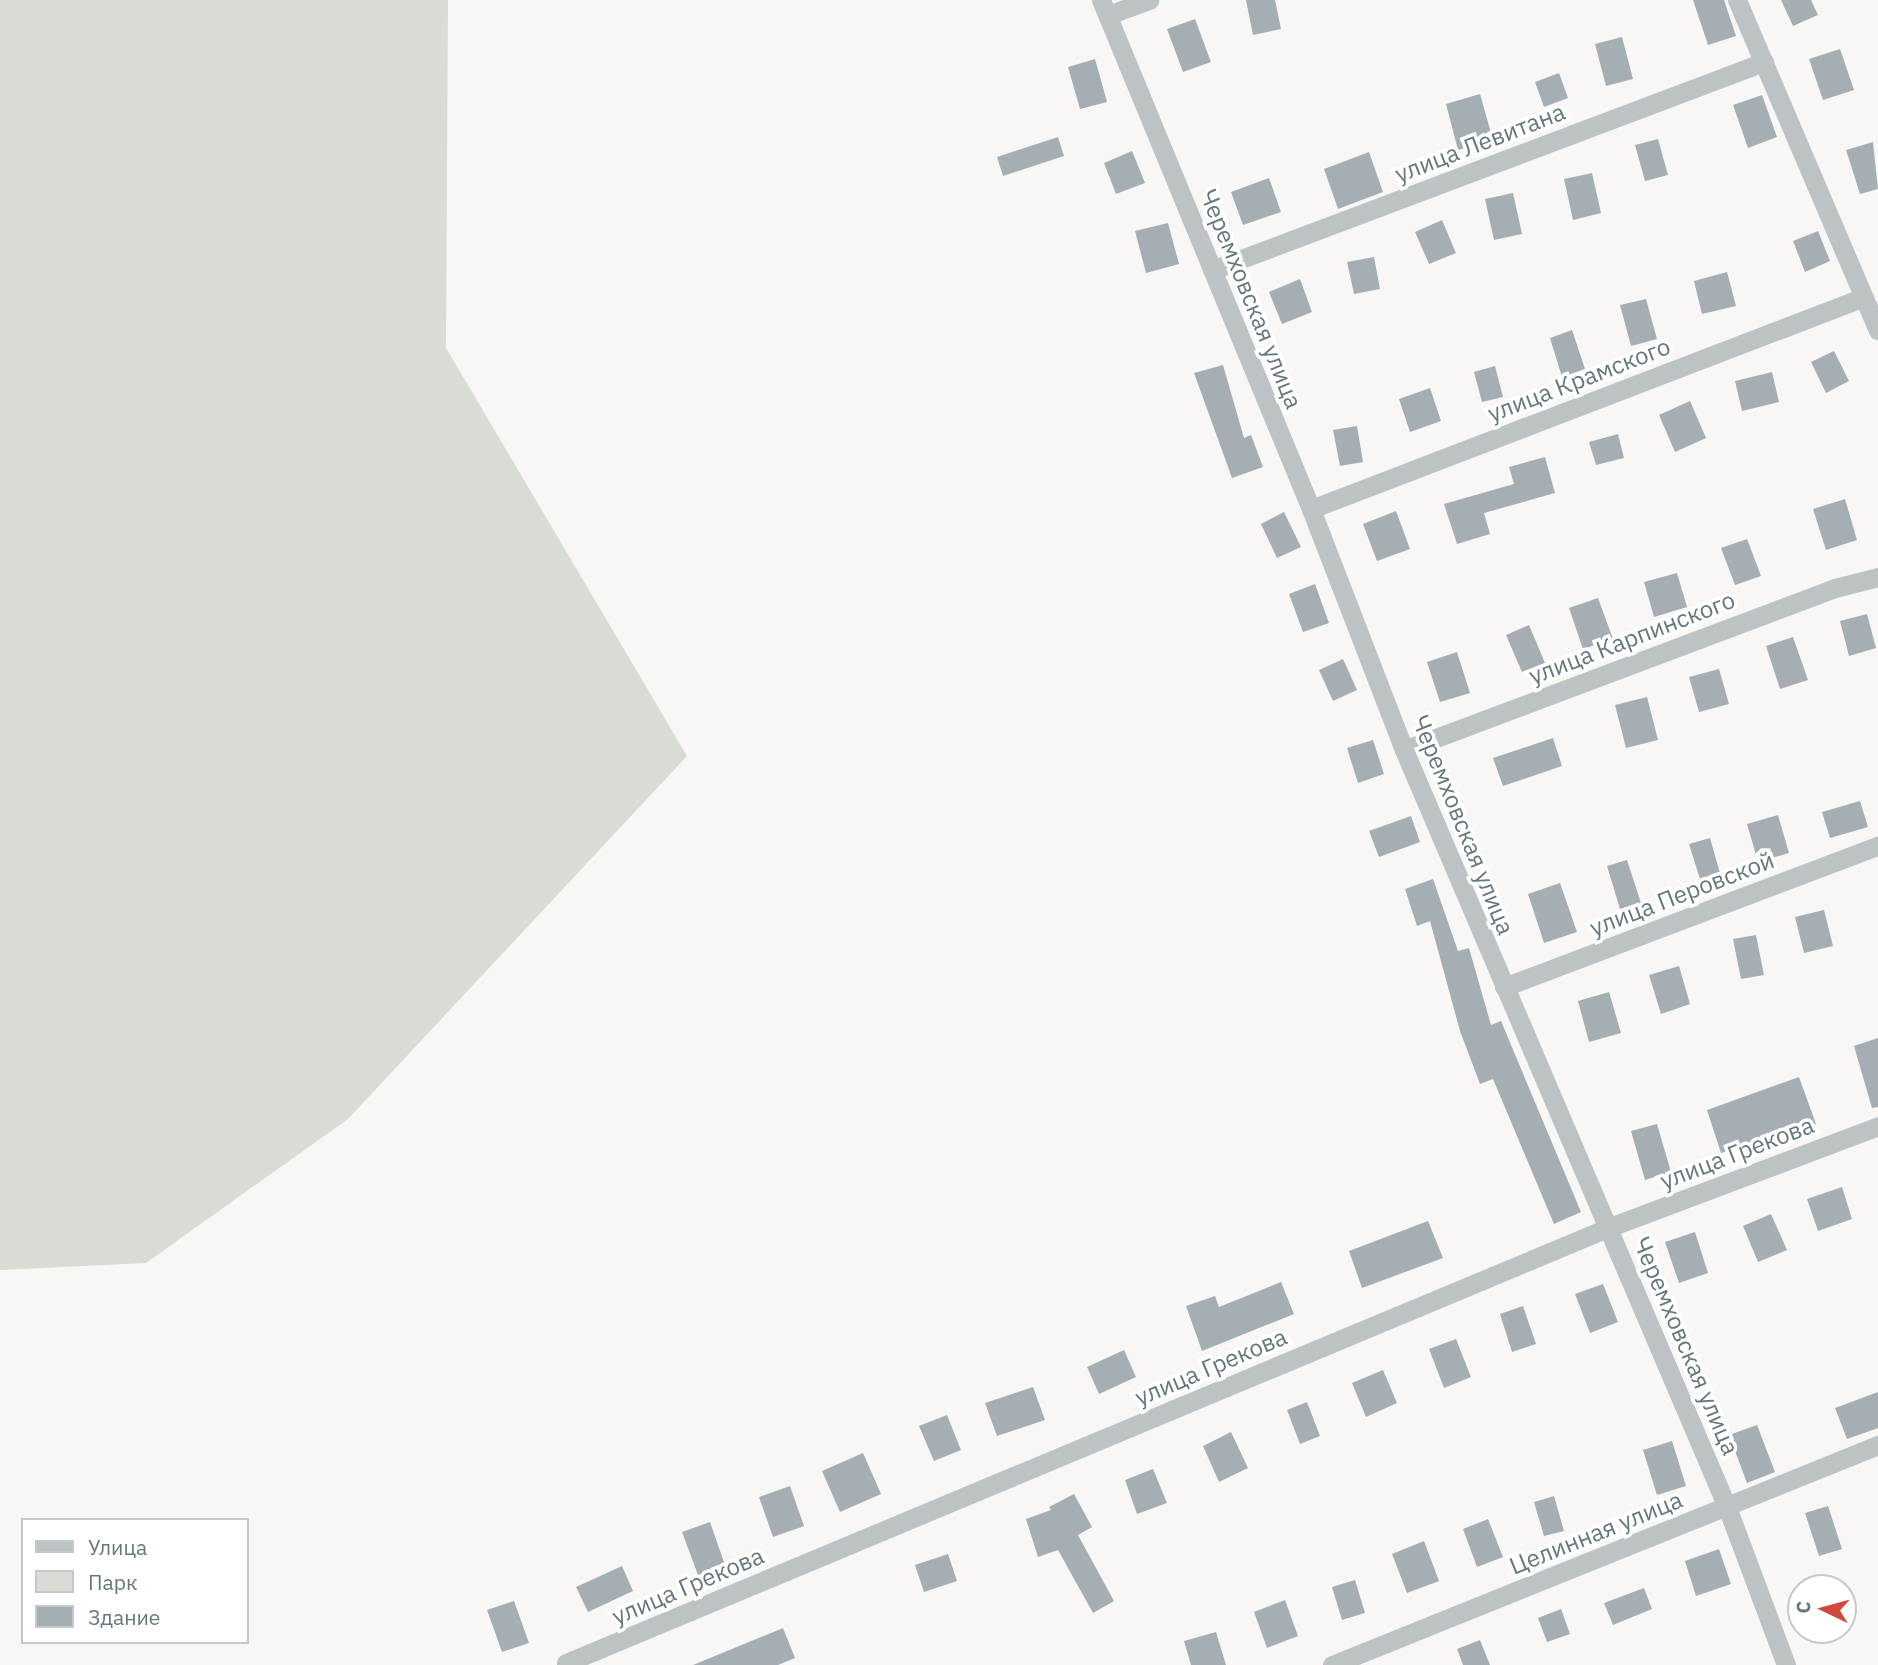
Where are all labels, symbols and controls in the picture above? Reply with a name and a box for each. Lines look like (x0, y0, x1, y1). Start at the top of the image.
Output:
street label: улица Левитана (1391, 97, 1569, 189)
street label: Черемховская улица (1194, 185, 1308, 413)
street label: улица Крамского (1484, 332, 1674, 428)
street label: улица Карпинского (1525, 585, 1739, 691)
street label: Черемховская улица (1406, 711, 1520, 939)
street label: улица Перовской (1586, 846, 1778, 942)
street label: улица Грекова (1656, 1111, 1818, 1195)
street label: Черемховская улица (1627, 1233, 1745, 1459)
street label: улица Грекова (1131, 1322, 1291, 1412)
street label: Целинная улица (1505, 1485, 1687, 1581)
legend (21, 1518, 248, 1644)
text: Улица (88, 1533, 147, 1561)
street label: улица Грекова (608, 1541, 768, 1631)
text: Парк (88, 1568, 138, 1596)
north arrow (1787, 1574, 1857, 1644)
text: С (1791, 1600, 1816, 1615)
text: Здание (88, 1603, 160, 1631)

